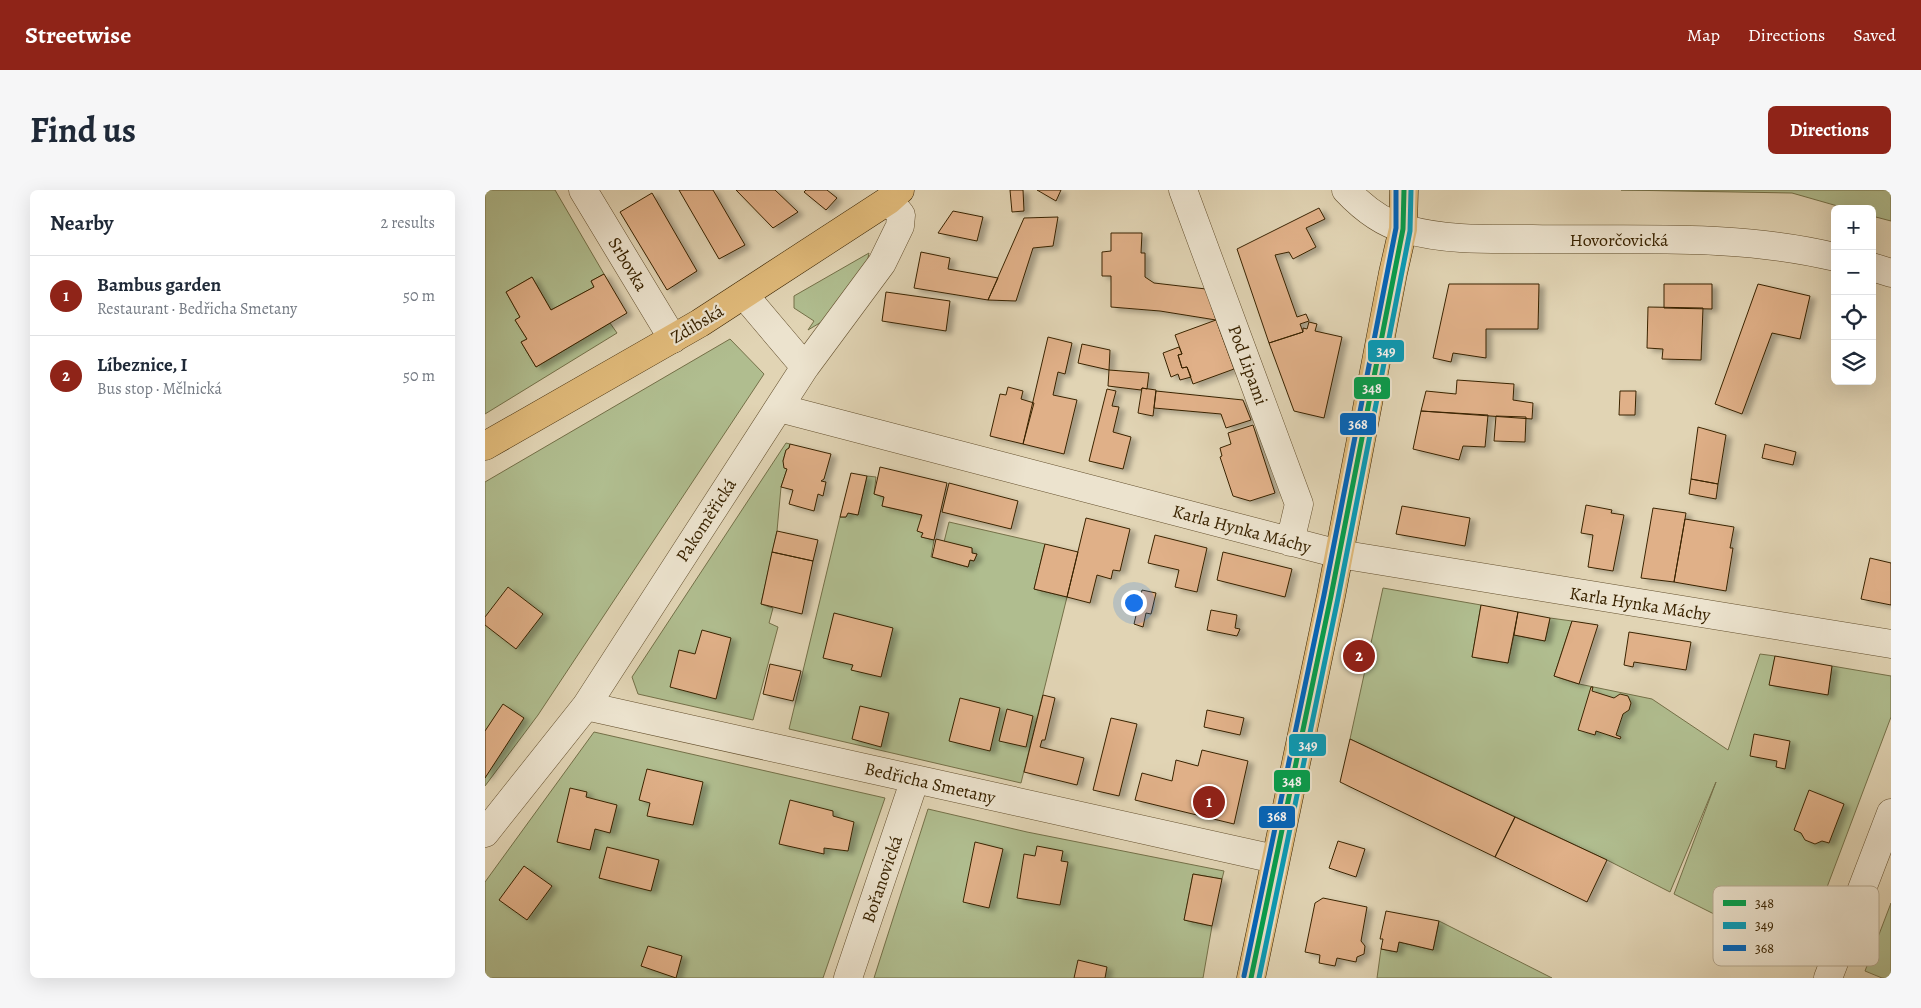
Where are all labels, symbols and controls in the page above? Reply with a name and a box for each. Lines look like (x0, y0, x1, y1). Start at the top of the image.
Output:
text: Streetwise (25, 19, 131, 51)
text: Map (1687, 23, 1720, 47)
text: Directions (1748, 23, 1825, 47)
text: Saved (1853, 23, 1896, 47)
text: Find us (30, 106, 136, 154)
button: Directions (1768, 106, 1891, 154)
map controls (1831, 205, 1876, 385)
button: + (1831, 205, 1876, 250)
text: Nearby (50, 209, 113, 237)
text: 2 results (380, 212, 435, 234)
street label: Hovorčovická (1569, 228, 1669, 252)
street label: Srbovka (603, 233, 654, 296)
button: − (1831, 250, 1876, 295)
text: Bambus garden (97, 272, 221, 298)
text: 1 (63, 285, 69, 307)
text: 50 m (403, 285, 435, 307)
button: locate (1831, 295, 1876, 340)
text: Restaurant · Bedřicha Smetany (97, 298, 297, 320)
street label: Zdibská (666, 298, 729, 349)
street label: Pod Lipami (1222, 322, 1274, 408)
line badge: 349 (1367, 339, 1405, 363)
button: layers (1831, 340, 1876, 385)
text: 349 (1376, 342, 1396, 361)
text: Líbeznice, I (97, 352, 187, 378)
text: 2 (62, 365, 70, 387)
text: 50 m (403, 365, 435, 387)
line badge: 348 (1353, 376, 1391, 400)
text: Bus stop · Mělnická (97, 378, 222, 400)
text: 348 (1362, 379, 1382, 398)
line badge: 368 (1339, 412, 1377, 436)
text: 368 (1348, 415, 1368, 434)
street label: Pakoměřická (670, 473, 742, 566)
street label: Karla Hynka Máchy (1170, 499, 1315, 559)
street label: Karla Hynka Máchy (1568, 581, 1713, 627)
your location (1121, 590, 1147, 616)
pin: 2 (1343, 637, 1375, 675)
line badge: 349 (1288, 733, 1327, 757)
text: 349 (1298, 736, 1318, 755)
street label: Bedřicha Smetany (862, 756, 999, 810)
line badge: 348 (1273, 769, 1311, 793)
text: 348 (1282, 772, 1302, 791)
pin: 1 (1193, 783, 1225, 821)
line badge: 368 (1258, 805, 1296, 829)
text: 368 (1267, 807, 1287, 826)
street label: Bořanovická (856, 832, 908, 926)
legend (1713, 886, 1879, 966)
text: 348 (1755, 894, 1774, 913)
text: 349 (1755, 916, 1774, 935)
text: 368 (1755, 939, 1774, 958)

